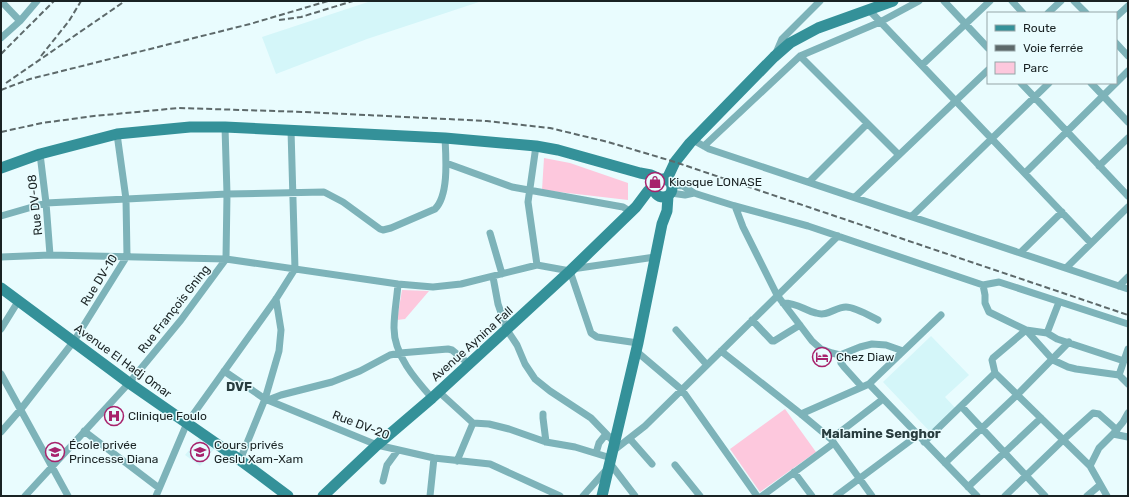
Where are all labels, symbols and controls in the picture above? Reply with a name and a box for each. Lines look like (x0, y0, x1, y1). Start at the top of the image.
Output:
legend (987, 12, 1117, 84)
text: Route (1023, 21, 1057, 35)
text: Voie ferrée (1023, 41, 1083, 55)
text: Parc (1023, 61, 1049, 75)
shop icon: Kiosque LONASE (644, 171, 666, 193)
street label: Rue DV-08 (25, 174, 45, 236)
place label: Kiosque LONASE (669, 175, 762, 189)
street label: Rue DV-10 (78, 252, 120, 308)
street label: Rue François Gning (135, 262, 213, 356)
street label: Avenue Aynina Fall (428, 304, 516, 384)
street label: Avenue El Hadj Omar (72, 321, 175, 401)
hotel icon: Chez Diaw (811, 346, 833, 368)
place label: Chez Diaw (836, 350, 895, 364)
district label: DVF (226, 379, 252, 394)
hospital icon: Clinique Foulo (103, 405, 125, 427)
street label: Rue DV-20 (330, 408, 392, 442)
place label: Clinique Foulo (128, 409, 207, 423)
district label: Malamine Senghor (821, 426, 941, 441)
place label: École privée Princesse Diana (69, 438, 158, 466)
place label: Cours privés Geslu Xam-Xam (214, 438, 303, 466)
school or university icon: École privée Princesse Diana (44, 441, 66, 463)
school or university icon: Cours privés Geslu Xam-Xam (189, 441, 211, 463)

